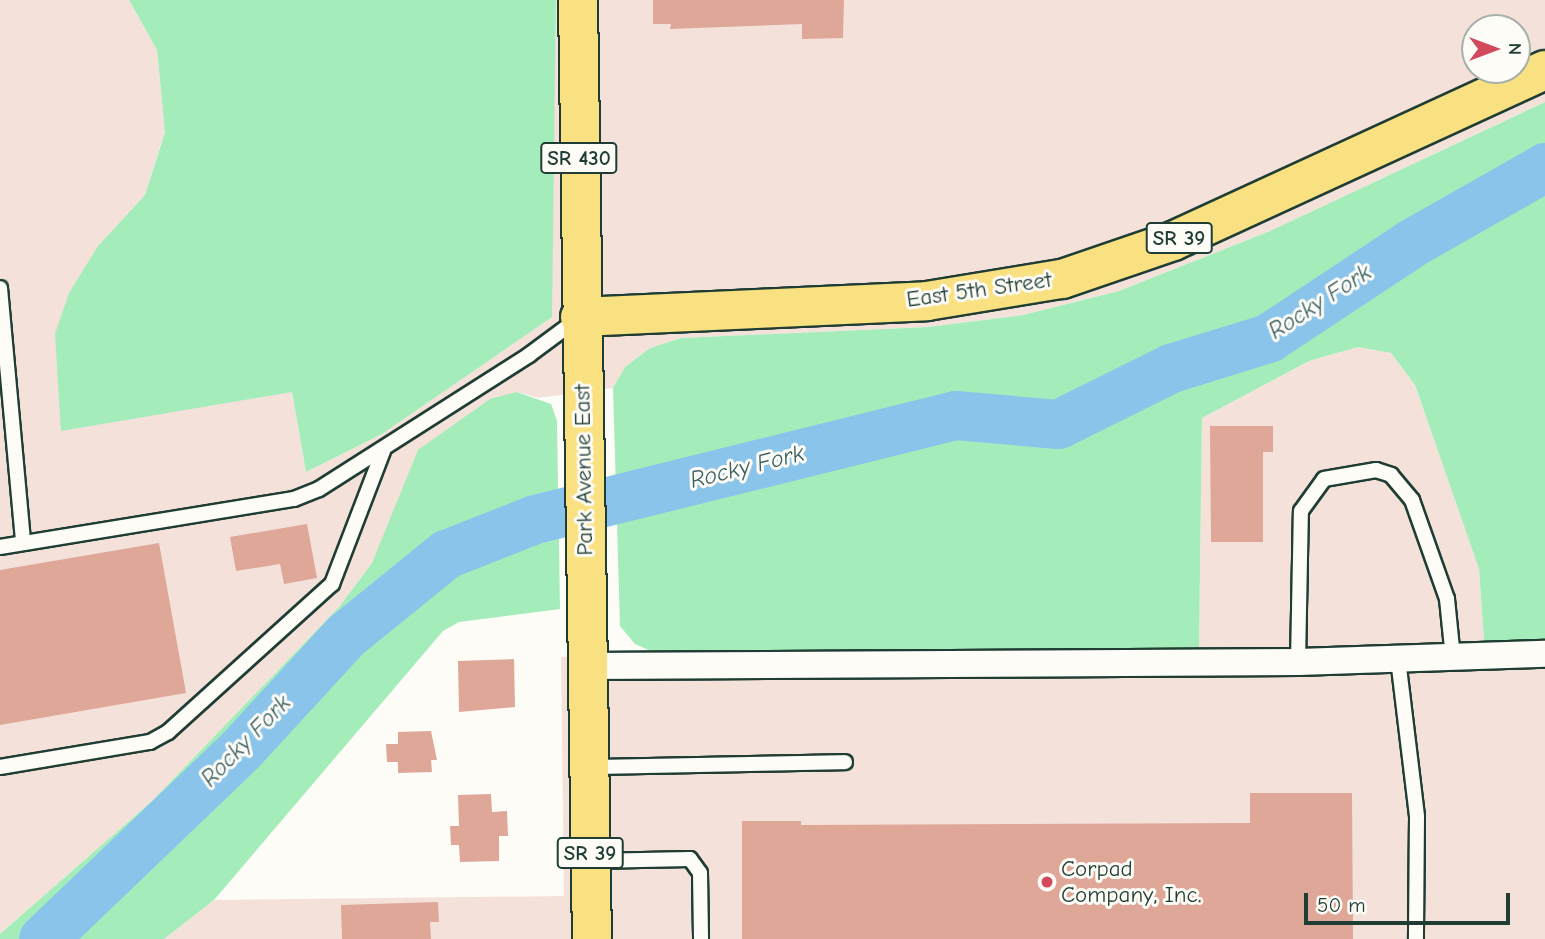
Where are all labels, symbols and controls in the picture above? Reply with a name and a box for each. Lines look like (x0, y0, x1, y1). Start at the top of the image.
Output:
north arrow (1461, 14, 1531, 84)
text: N (1504, 43, 1526, 55)
road number: SR 430 (539, 140, 619, 176)
road number: SR 39 (1144, 220, 1214, 256)
water label: Rocky Fork (1263, 258, 1377, 346)
street label: East 5th Street (905, 266, 1053, 314)
street label: Park Avenue East (569, 384, 599, 556)
water label: Rocky Fork (687, 439, 807, 495)
water label: Rocky Fork (195, 689, 297, 793)
road number: SR 39 (555, 836, 625, 870)
place label: Corpad Company, Inc. (1061, 855, 1201, 909)
marker: Corpad Company, Inc. (1039, 874, 1055, 890)
scale bar (1307, 880, 1514, 924)
text: 50 m (1317, 893, 1366, 917)

